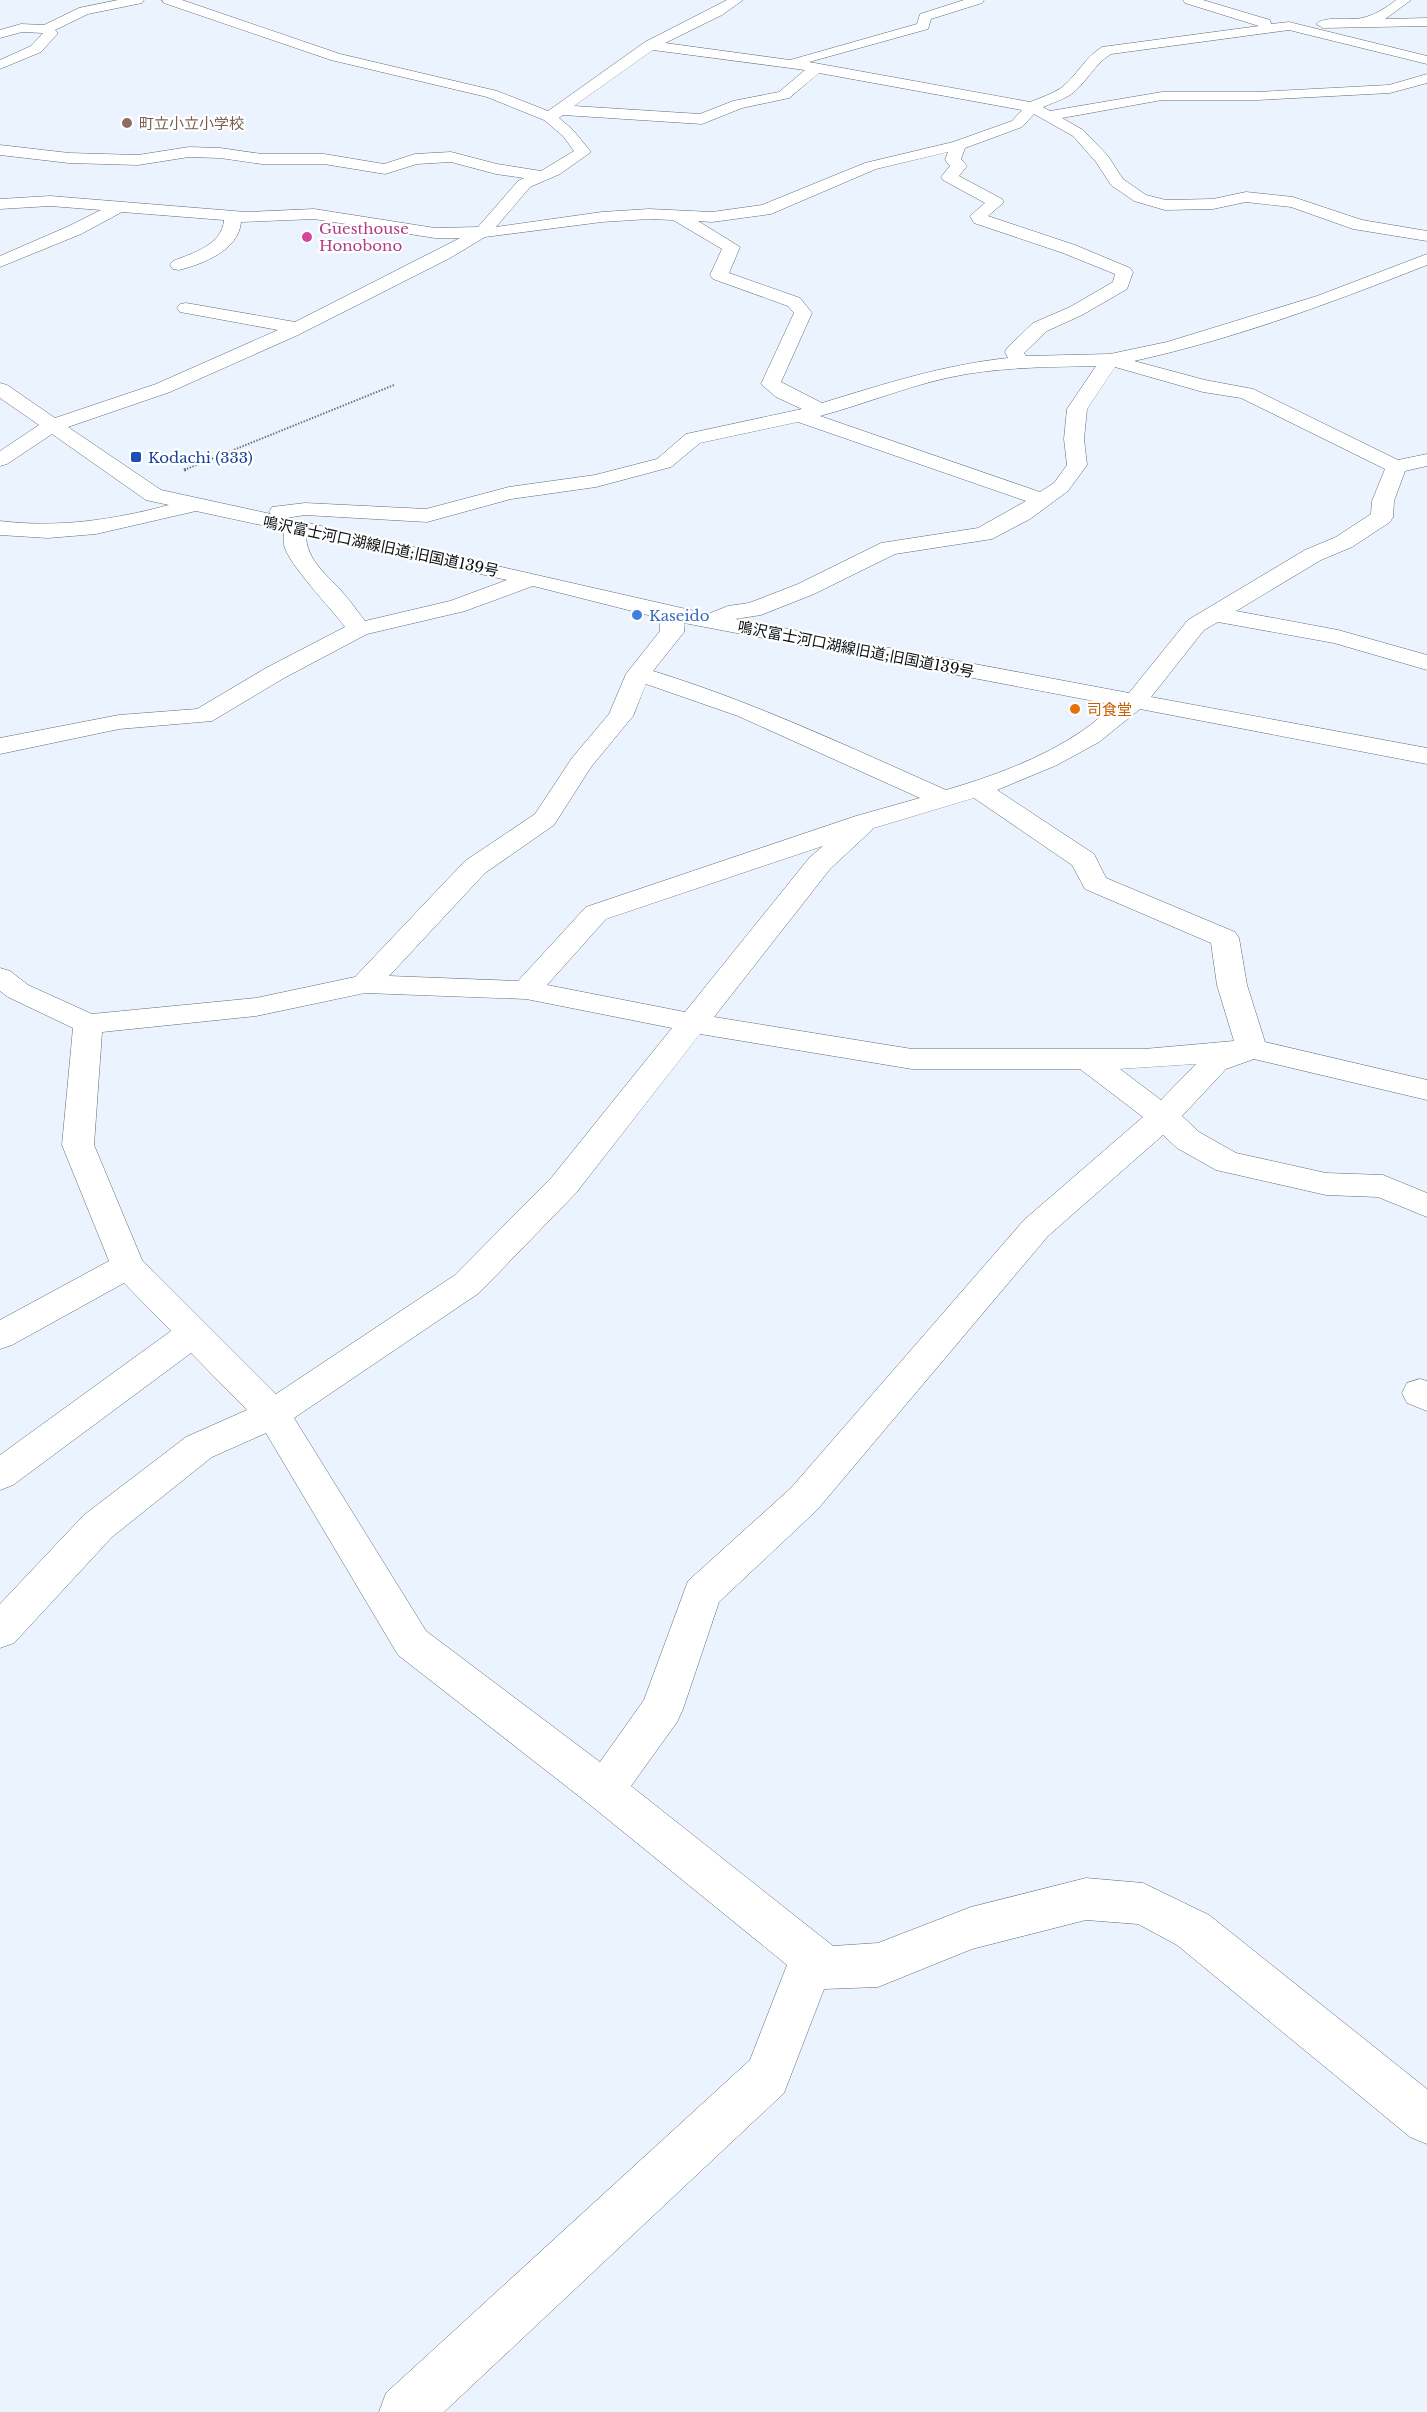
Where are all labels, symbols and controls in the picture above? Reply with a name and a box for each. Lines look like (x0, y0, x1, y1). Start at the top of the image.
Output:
place label: 町立小立小学校 (139, 114, 244, 133)
marker: 町立小立小学校 (120, 116, 134, 130)
place label: Guesthouse Honobono (319, 219, 409, 255)
marker: Guesthouse Honobono (300, 230, 314, 244)
place label: Kodachi (333) (148, 448, 253, 467)
marker: Kodachi (333) (129, 450, 143, 464)
street label: 鳴沢富士河口湖線旧道;旧国道139号 (262, 512, 500, 580)
place label: Kaseido (649, 606, 710, 625)
marker: Kaseido (630, 608, 644, 622)
street label: 鳴沢富士河口湖線旧道;旧国道139号 (736, 617, 976, 681)
place label: 司食堂 (1087, 700, 1132, 719)
marker: 司食堂 (1068, 702, 1082, 716)

